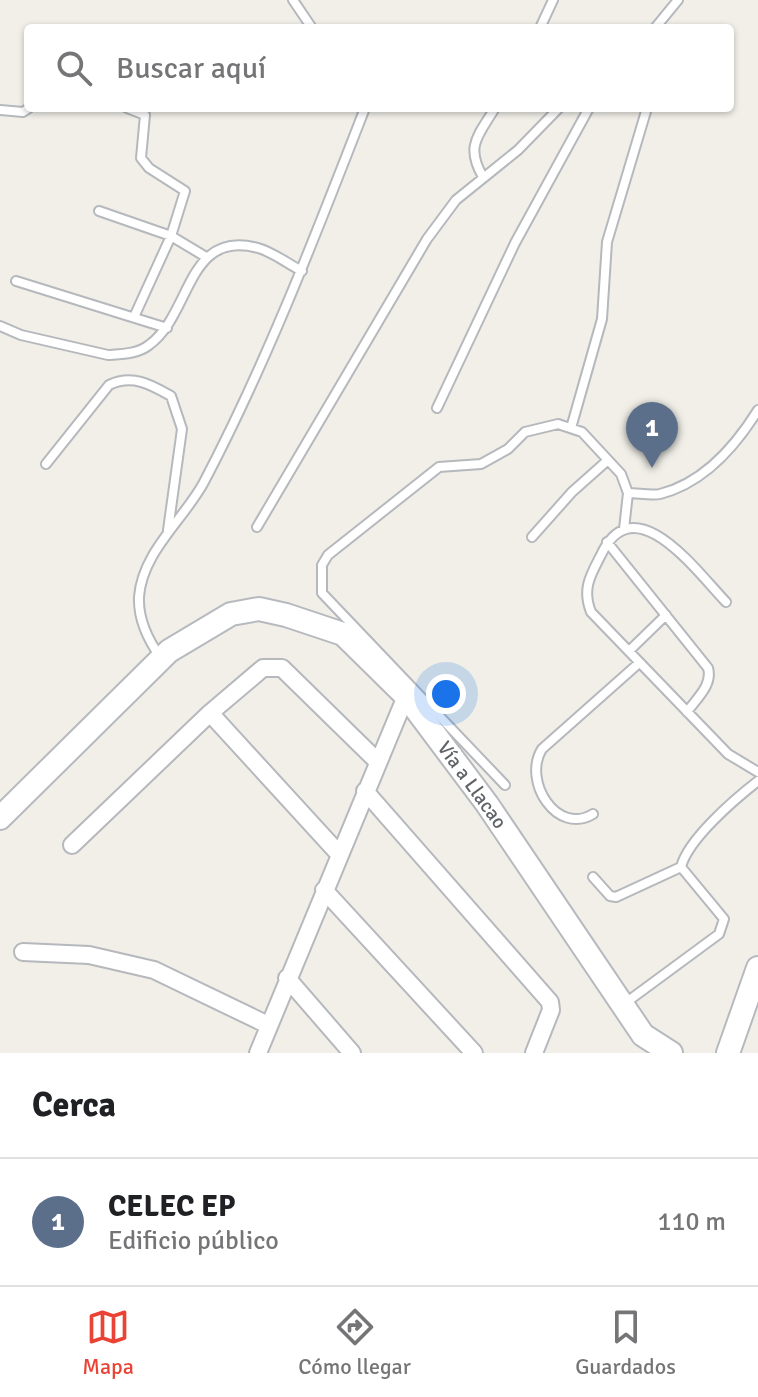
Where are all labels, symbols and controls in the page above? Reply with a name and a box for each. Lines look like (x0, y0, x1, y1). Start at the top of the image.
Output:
search box (24, 24, 734, 112)
icon: search (52, 46, 96, 90)
text: Buscar aquí (116, 50, 266, 87)
pin: 1 (626, 402, 678, 468)
your location (426, 674, 466, 714)
street label: Vía a Llacao (432, 736, 512, 834)
text: Cerca (32, 1084, 116, 1126)
text: CELEC EP (108, 1188, 236, 1225)
text: 1 (51, 1206, 65, 1238)
text: 110 m (657, 1206, 726, 1238)
text: Edificio público (108, 1225, 279, 1257)
tab: Mapa (82, 1305, 134, 1380)
tab: Cómo llegar (298, 1305, 411, 1380)
tab: Guardados (575, 1305, 676, 1380)

